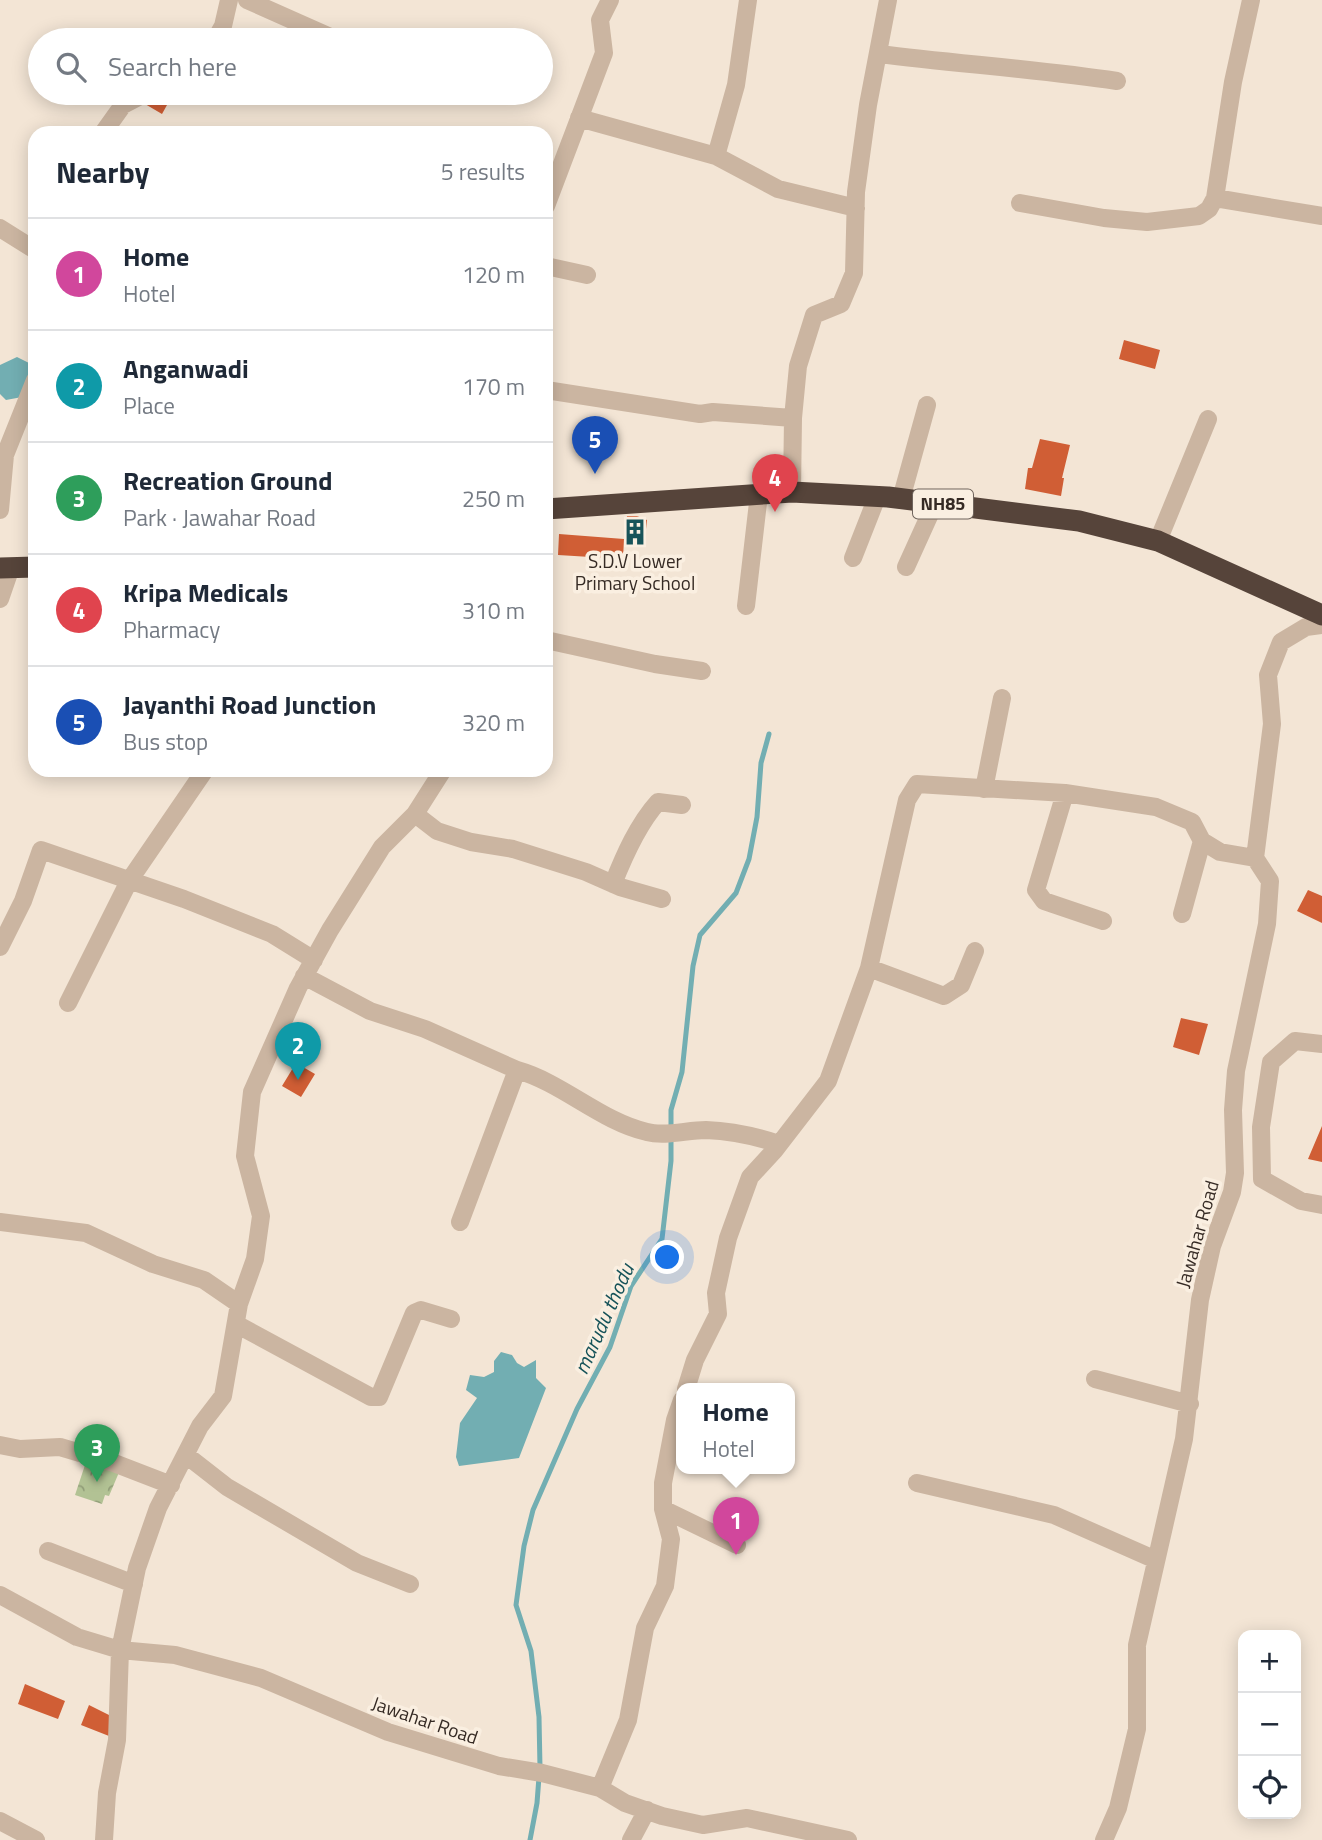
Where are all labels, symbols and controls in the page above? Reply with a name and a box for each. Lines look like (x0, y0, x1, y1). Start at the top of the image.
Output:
search box (28, 28, 553, 105)
text: Search here (108, 47, 237, 86)
icon: search (52, 48, 90, 86)
text: Nearby (56, 149, 149, 195)
text: 5 results (441, 154, 525, 189)
text: Home (123, 237, 189, 276)
text: 1 (73, 257, 85, 292)
text: 120 m (462, 257, 525, 292)
text: Hotel (123, 276, 175, 311)
text: Anganwadi (123, 349, 249, 388)
text: 2 (73, 369, 85, 404)
text: 170 m (462, 369, 525, 404)
text: Place (123, 388, 175, 423)
pin: 5 (572, 416, 618, 474)
pin: 4 (752, 454, 798, 512)
text: Recreation Ground (123, 461, 333, 500)
text: 3 (73, 481, 85, 516)
text: 250 m (462, 481, 525, 516)
road number: NH85 (913, 490, 973, 518)
text: Park · Jawahar Road (123, 500, 316, 535)
building icon: S.D.V Lower Primary School (620, 517, 650, 547)
place label: S.D.V Lower Primary School (575, 546, 695, 597)
text: Kripa Medicals (123, 573, 288, 612)
text: 4 (73, 593, 85, 628)
text: 310 m (462, 593, 525, 628)
text: Pharmacy (123, 612, 220, 647)
text: Jayanthi Road Junction (123, 685, 376, 724)
text: 5 (73, 705, 85, 740)
text: 320 m (462, 705, 525, 740)
text: Bus stop (123, 724, 208, 759)
pin: 2 (275, 1022, 321, 1080)
street label: Jawahar Road (1167, 1177, 1226, 1291)
your location (650, 1240, 684, 1274)
water label: marudu thodu (564, 1257, 642, 1379)
popup (676, 1383, 795, 1474)
text: Home (702, 1392, 769, 1431)
pin: 3 (74, 1424, 120, 1482)
text: Hotel (702, 1431, 755, 1466)
pin: 1 (713, 1497, 759, 1555)
map controls (1238, 1630, 1301, 1819)
button: + (1238, 1630, 1301, 1693)
street label: Jawahar Road (368, 1688, 482, 1751)
button: − (1238, 1693, 1301, 1756)
button: locate (1238, 1756, 1301, 1819)

